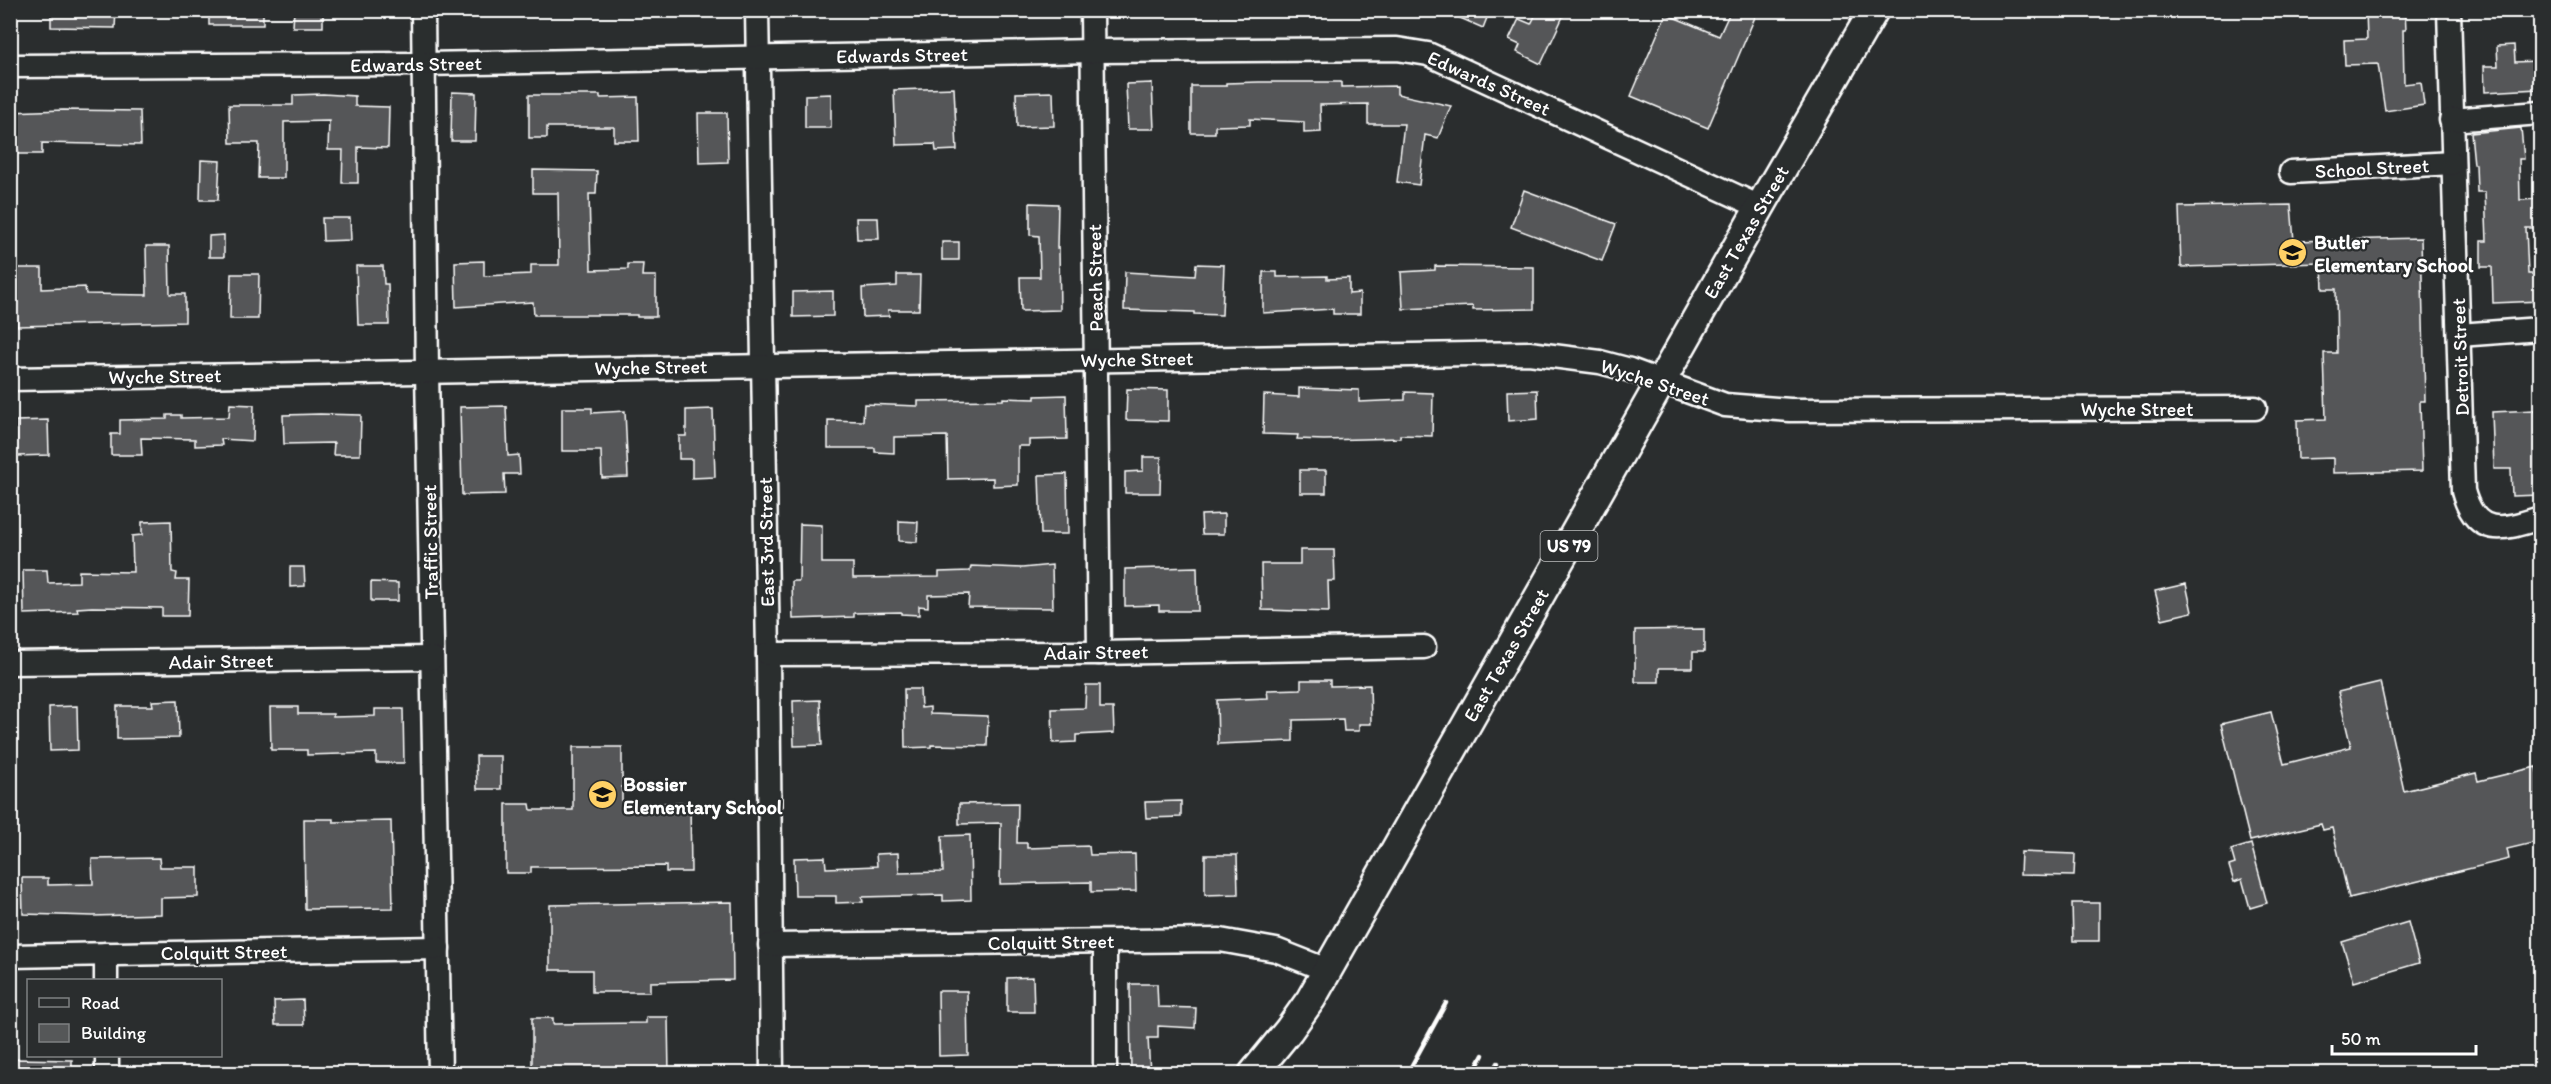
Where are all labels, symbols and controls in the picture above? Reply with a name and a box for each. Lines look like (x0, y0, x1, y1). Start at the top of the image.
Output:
street label: Edwards Street (836, 42, 969, 68)
street label: Edwards Street (1424, 45, 1555, 121)
street label: Edwards Street (350, 51, 483, 77)
street label: School Street (2314, 153, 2430, 183)
street label: East Texas Street (1698, 161, 1794, 303)
street label: Peach Street (1082, 224, 1108, 332)
place label: Butler Elementary School (2314, 230, 2474, 278)
school or university icon: Butler Elementary School (2277, 237, 2309, 269)
street label: Detroit Street (2446, 298, 2474, 416)
street label: Wyche Street (1080, 346, 1194, 372)
street label: Wyche Street (1598, 353, 1712, 411)
street label: Wyche Street (594, 354, 708, 380)
street label: Wyche Street (108, 363, 222, 389)
street label: Wyche Street (2080, 397, 2194, 421)
street label: East 3rd Street (753, 477, 779, 607)
street label: Traffic Street (417, 484, 443, 600)
road number: US 79 (1540, 531, 1598, 561)
street label: East Texas Street (1458, 584, 1554, 726)
street label: Adair Street (1043, 639, 1149, 665)
street label: Adair Street (168, 648, 274, 674)
place label: Bossier Elementary School (623, 772, 783, 820)
school or university icon: Bossier Elementary School (586, 779, 618, 811)
street label: Colquitt Street (987, 929, 1115, 955)
street label: Colquitt Street (160, 939, 288, 965)
legend (27, 979, 222, 1057)
text: Road (81, 992, 120, 1014)
scale bar (2332, 1018, 2476, 1056)
text: Building (81, 1022, 147, 1044)
text: 50 m (2341, 1028, 2381, 1050)

